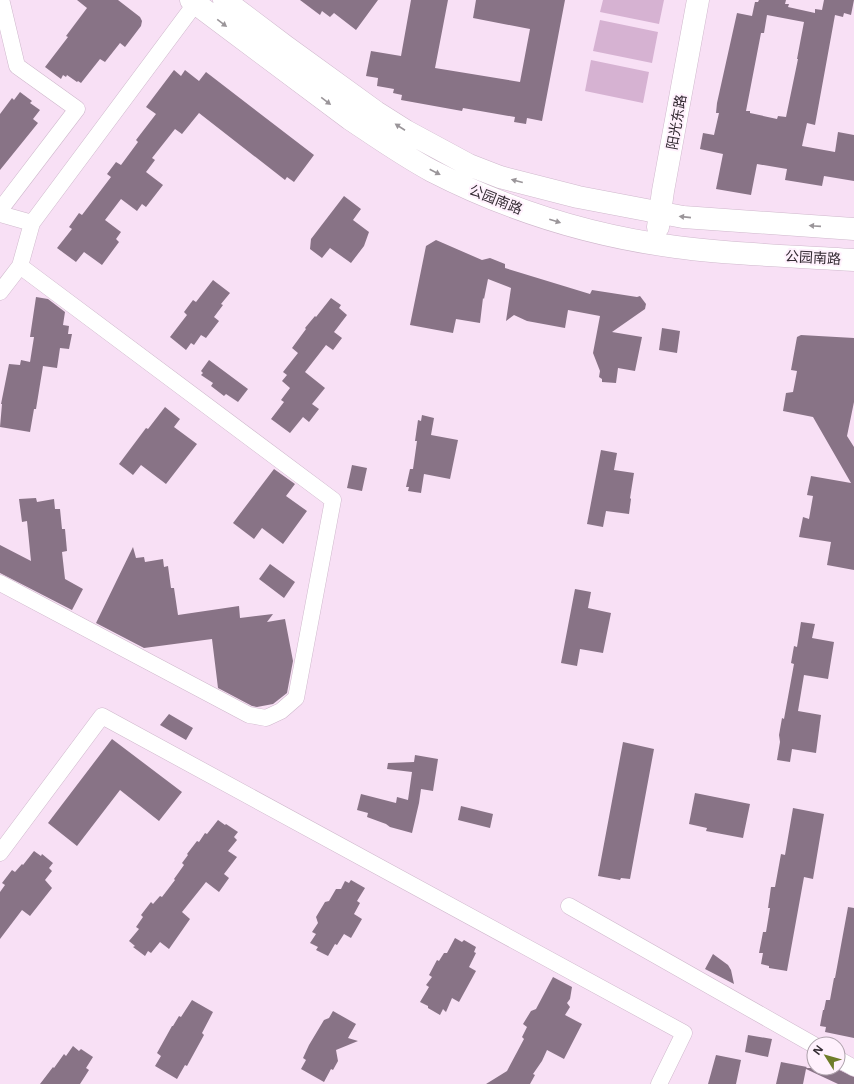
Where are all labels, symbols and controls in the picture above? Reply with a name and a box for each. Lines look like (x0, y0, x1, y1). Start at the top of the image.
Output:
one-way arrow (217, 19, 228, 28)
street label: 阳光东路 (662, 93, 690, 151)
one-way arrow (321, 97, 332, 105)
one-way arrow (395, 123, 405, 131)
one-way arrow (429, 169, 441, 175)
one-way arrow (511, 178, 523, 184)
street label: 公园南路 (466, 180, 526, 218)
one-way arrow (679, 213, 691, 220)
one-way arrow (550, 218, 562, 224)
one-way arrow (809, 223, 821, 230)
street label: 公园南路 (785, 246, 841, 268)
north arrow (806, 1036, 846, 1076)
text: N (809, 1042, 826, 1058)

